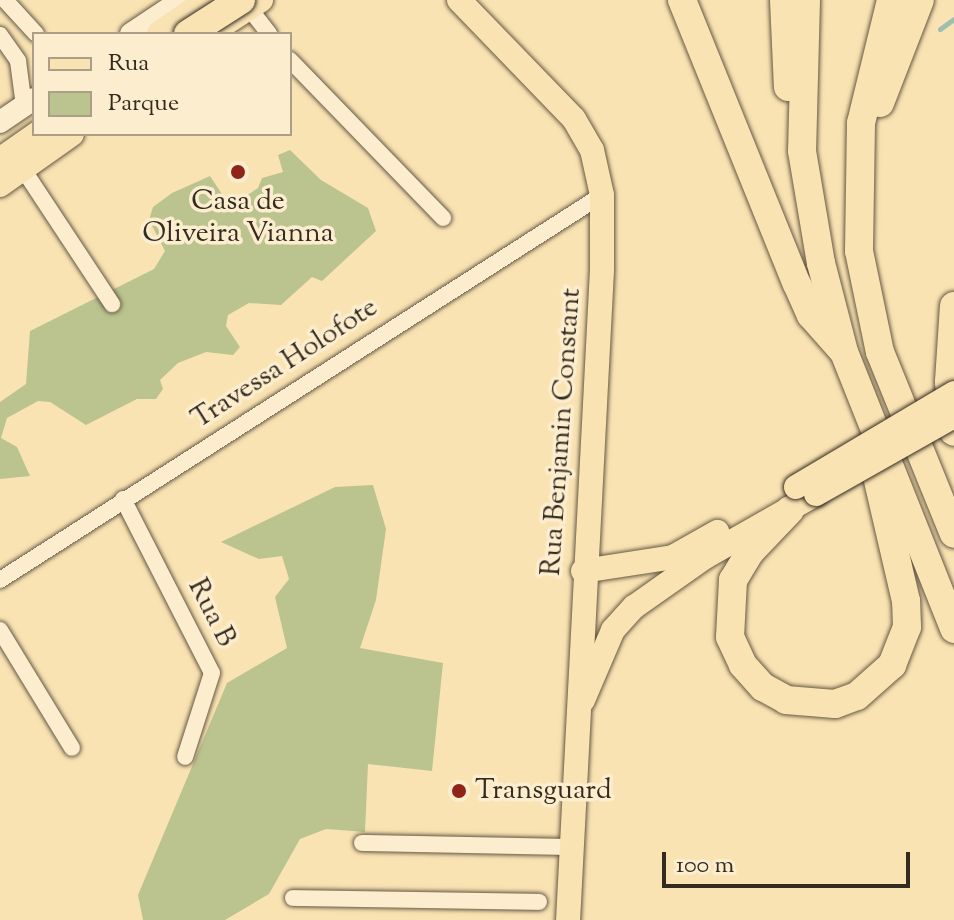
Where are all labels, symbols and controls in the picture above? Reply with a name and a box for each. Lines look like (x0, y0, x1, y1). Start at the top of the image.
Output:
legend (32, 32, 292, 136)
text: Rua (108, 47, 149, 81)
text: Parque (108, 87, 179, 121)
marker: Casa de Oliveira Vianna (229, 163, 247, 181)
place label: Casa de Oliveira Vianna (142, 185, 334, 251)
street label: Rua Benjamin Constant (535, 287, 589, 577)
street label: Travessa Holofote (186, 291, 384, 437)
street label: Rua B (180, 573, 242, 653)
place label: Transguard (475, 774, 612, 808)
marker: Transguard (450, 782, 468, 800)
scale bar (666, 836, 914, 886)
text: 100 m (676, 849, 734, 883)

